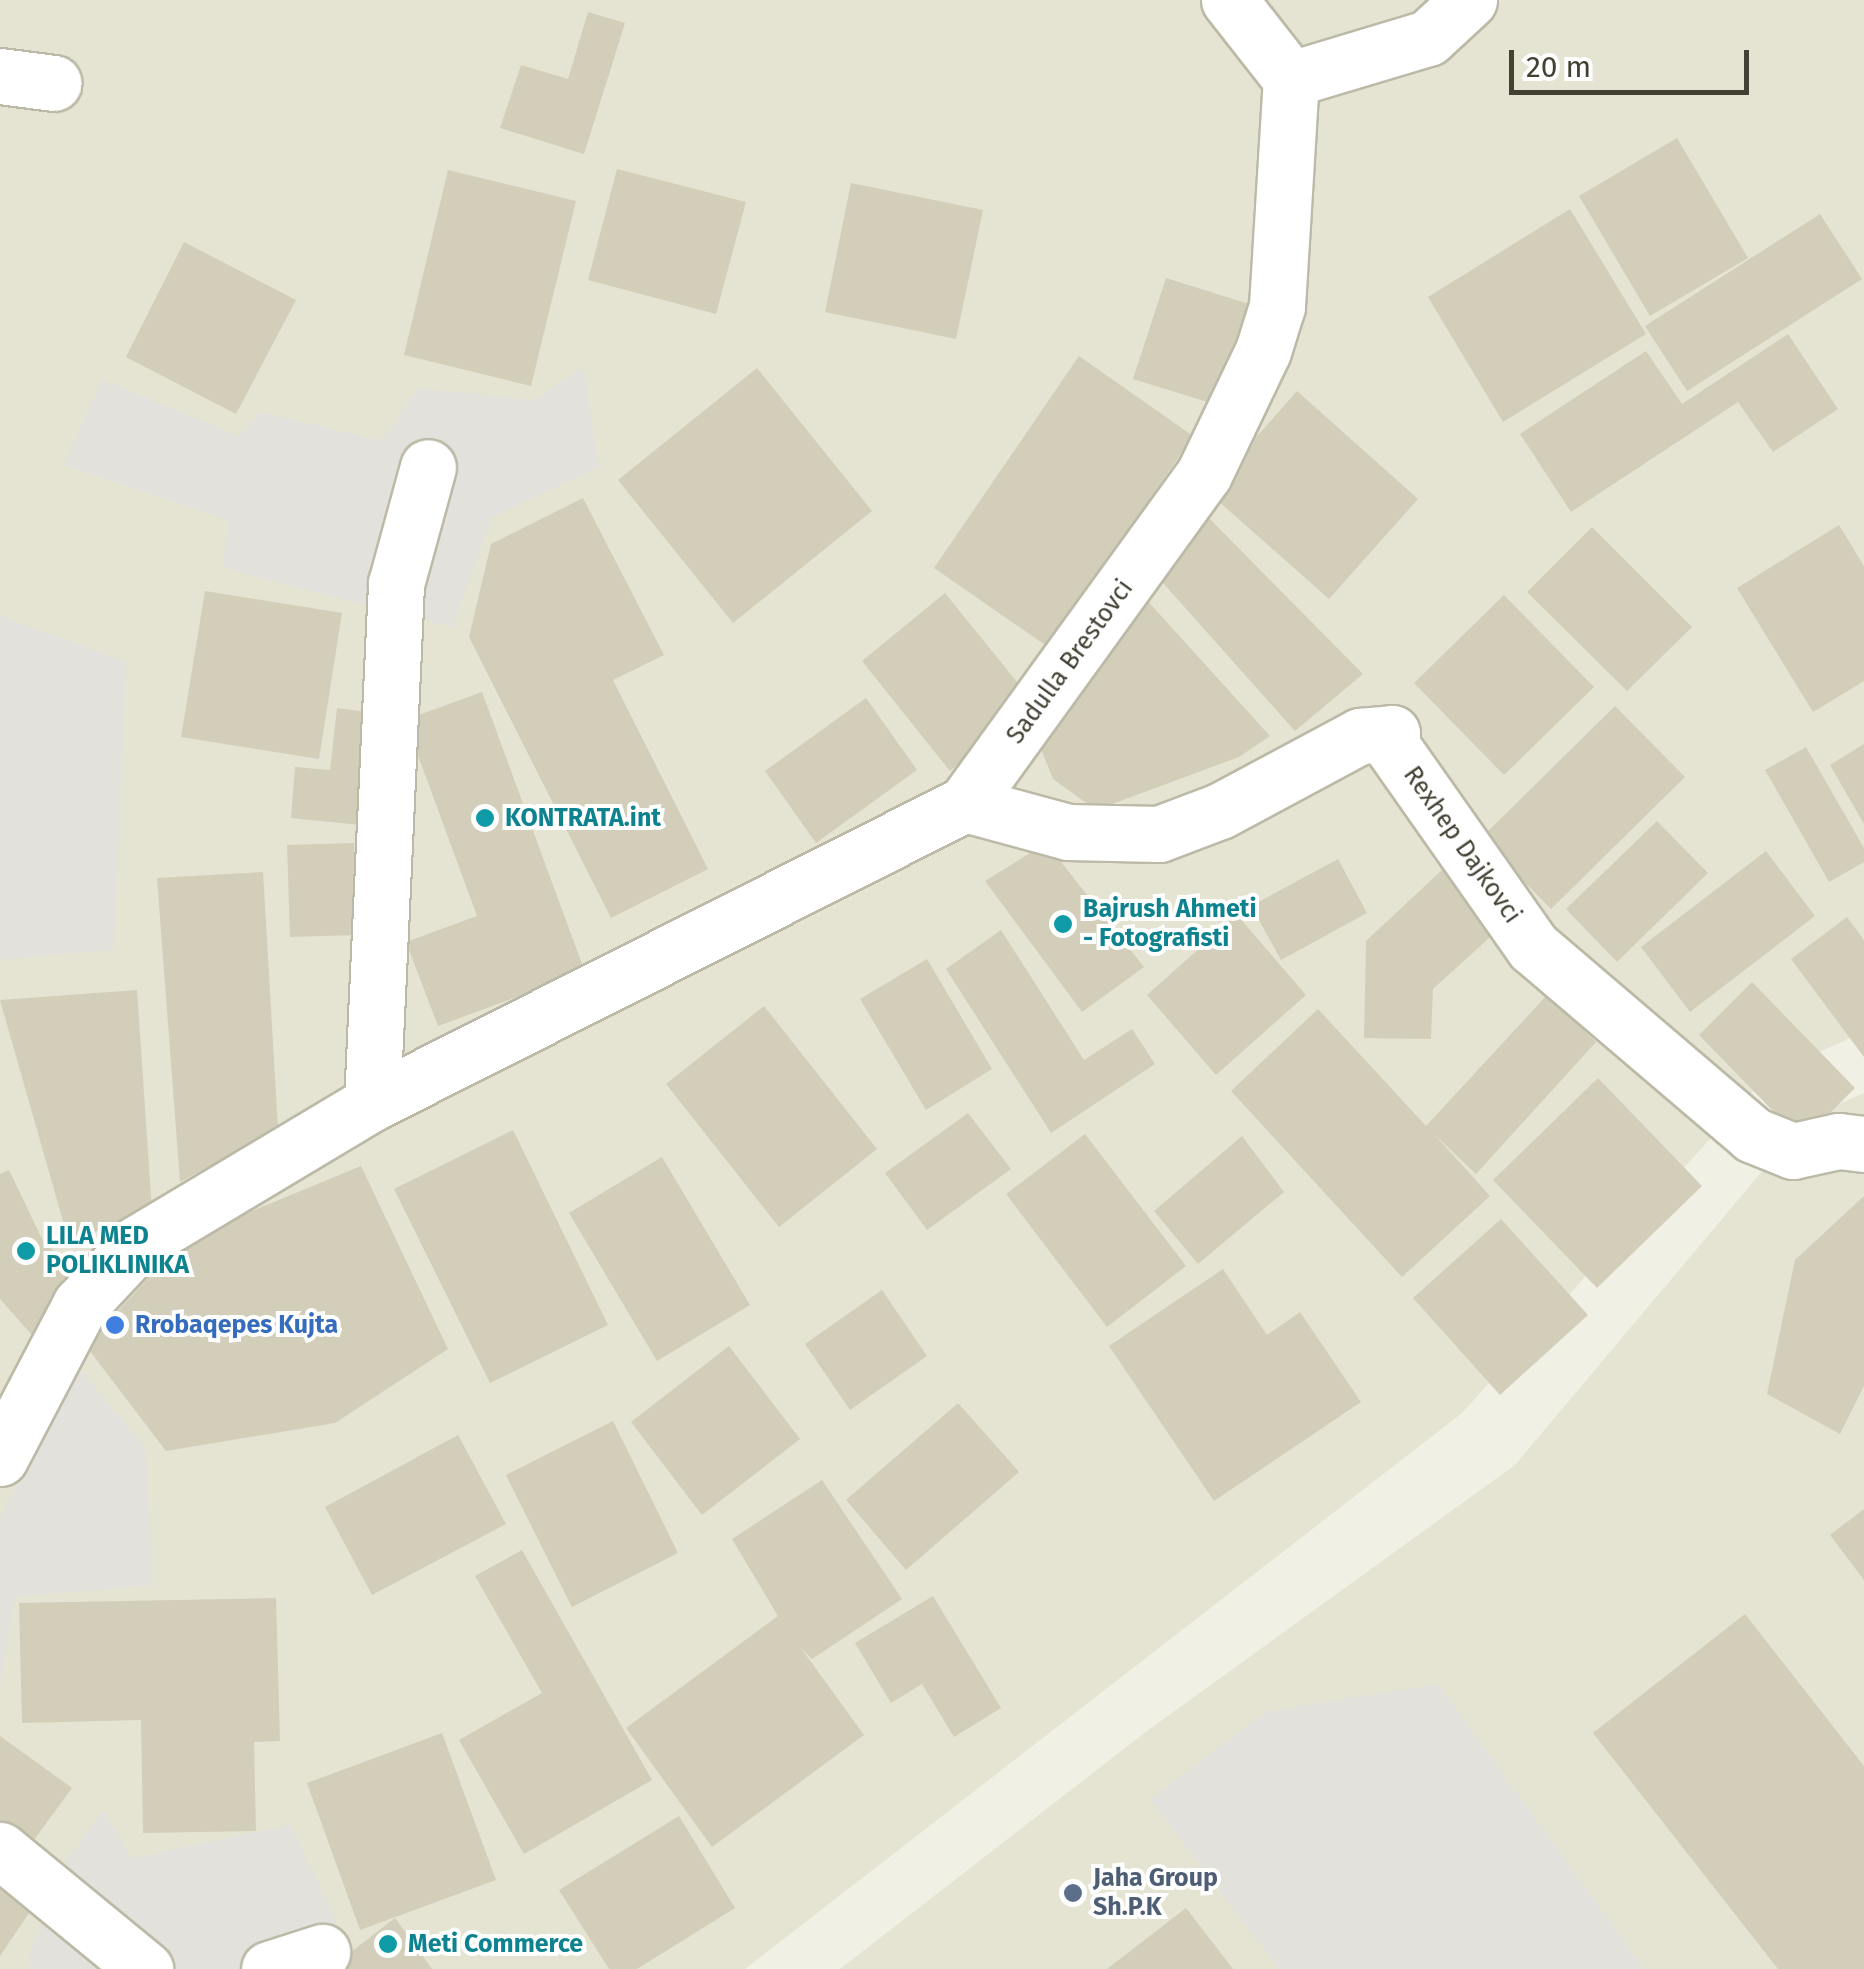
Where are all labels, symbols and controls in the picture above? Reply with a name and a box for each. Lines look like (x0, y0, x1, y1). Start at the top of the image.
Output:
scale bar (1514, 30, 1754, 92)
text: 20 m (1526, 49, 1591, 85)
street label: Sadulla Brestovci (1000, 574, 1140, 750)
street label: Rexhep Dajkovci (1397, 761, 1527, 929)
place label: KONTRATA.int (505, 803, 661, 833)
marker: KONTRATA.int (474, 807, 496, 829)
place label: Bajrush Ahmeti - Fotografisti (1083, 895, 1256, 954)
marker: Bajrush Ahmeti - Fotografisti (1052, 913, 1074, 935)
place label: LILA MED POLIKLINIKA (46, 1222, 189, 1281)
marker: LILA MED POLIKLINIKA (15, 1240, 37, 1262)
place label: Rrobaqepes Kujta (135, 1310, 338, 1340)
marker: Rrobaqepes Kujta (104, 1314, 126, 1336)
place label: Jaha Group Sh.P.K (1093, 1864, 1218, 1923)
marker: Jaha Group Sh.P.K (1062, 1882, 1084, 1904)
place label: Meti Commerce (408, 1929, 583, 1959)
marker: Meti Commerce (377, 1933, 399, 1955)

